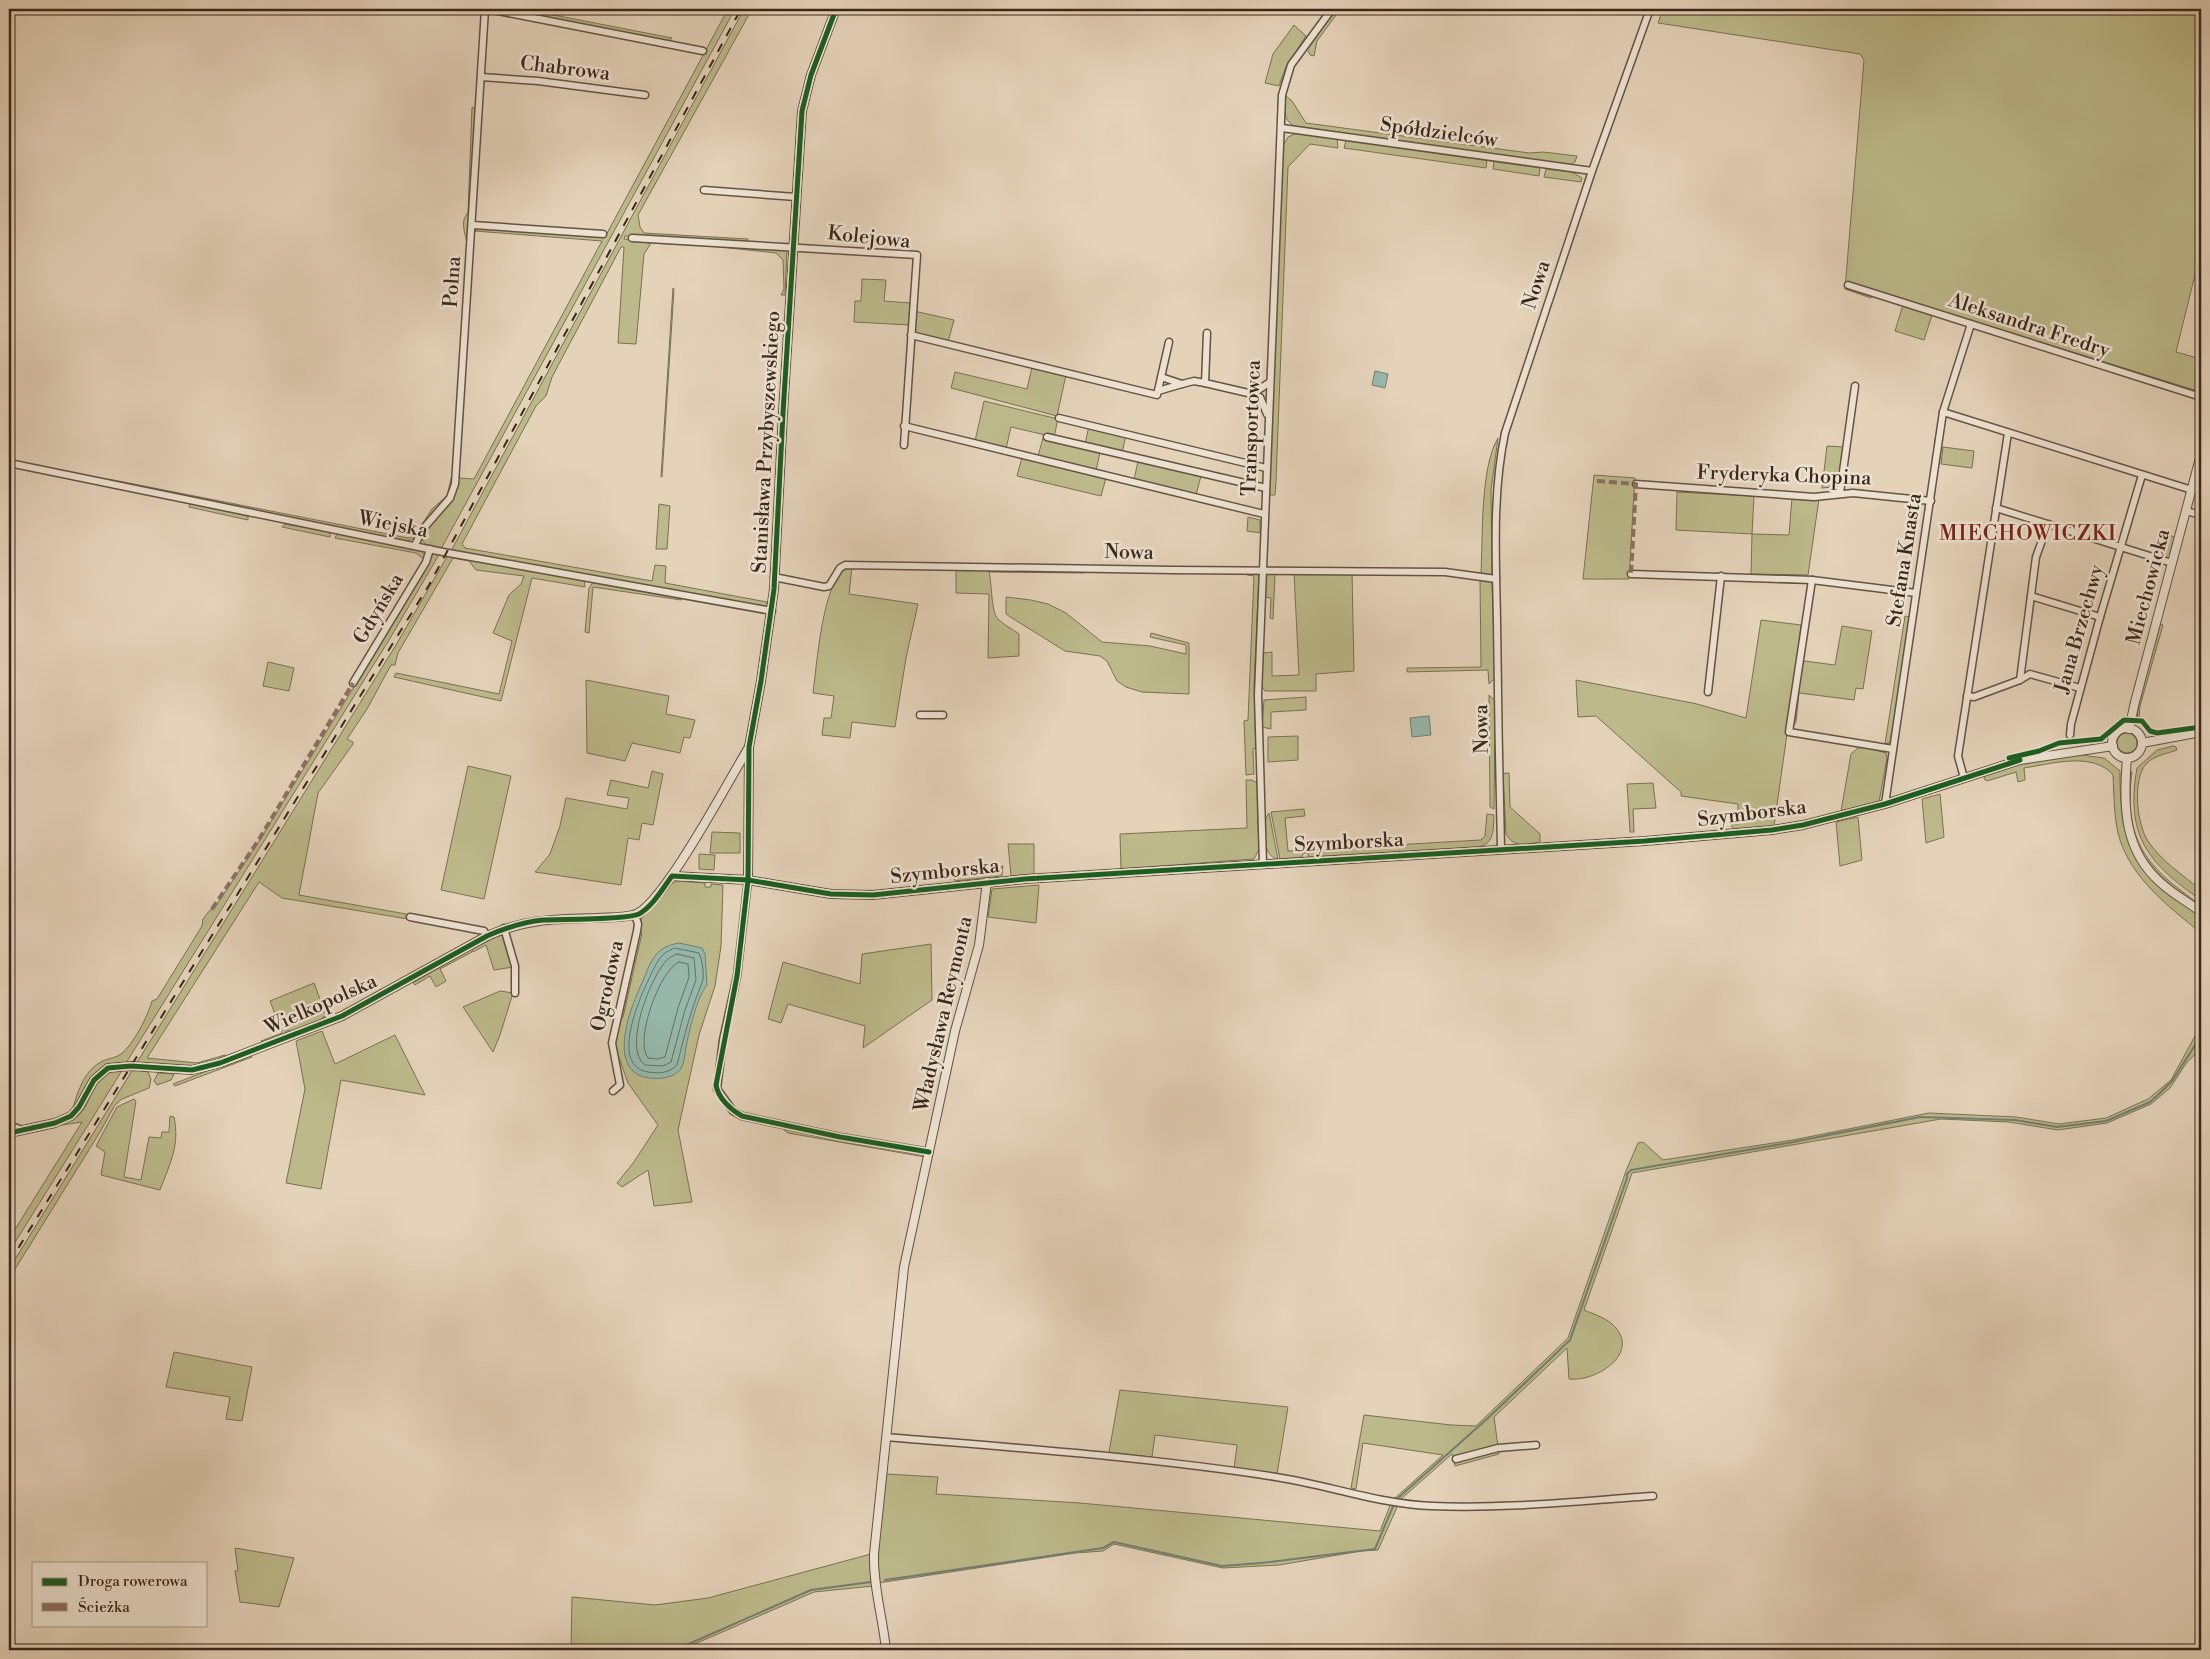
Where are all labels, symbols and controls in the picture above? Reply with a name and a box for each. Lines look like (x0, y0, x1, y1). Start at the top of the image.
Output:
street label: Chabrowa (519, 51, 612, 87)
street label: Spółdzielców (1379, 112, 1501, 154)
street label: Kolejowa (826, 221, 913, 255)
street label: Polna (439, 255, 467, 309)
street label: Nowa (1517, 257, 1557, 312)
street label: Aleksandra Fredry (1944, 288, 2113, 364)
street label: Stanisława Przybyszewskiego (748, 310, 786, 574)
street label: Transportowca (1237, 359, 1267, 496)
street label: Fryderyka Chopina (1696, 460, 1873, 492)
street label: Stefana Knasta (1882, 490, 1928, 629)
street label: Wiejska (355, 506, 431, 544)
district label: MIECHOWICZKI (1939, 521, 2117, 547)
street label: Miechowicka (2122, 526, 2177, 648)
street label: Nowa (1104, 540, 1155, 566)
street label: Jana Brzechwy (2049, 562, 2110, 697)
street label: Gdyńska (348, 568, 410, 649)
street label: Nowa (1469, 703, 1495, 754)
street label: Szymborska (1696, 795, 1809, 833)
street label: Szymborska (1294, 828, 1405, 858)
street label: Szymborska (889, 854, 1002, 890)
street label: Władysława Reymonta (909, 913, 979, 1115)
street label: Ogrodowa (586, 937, 630, 1034)
street label: Wielkopolska (260, 969, 382, 1041)
legend (32, 1562, 208, 1626)
text: Droga rowerowa (78, 1572, 188, 1591)
text: Ścieżka (78, 1597, 130, 1617)

